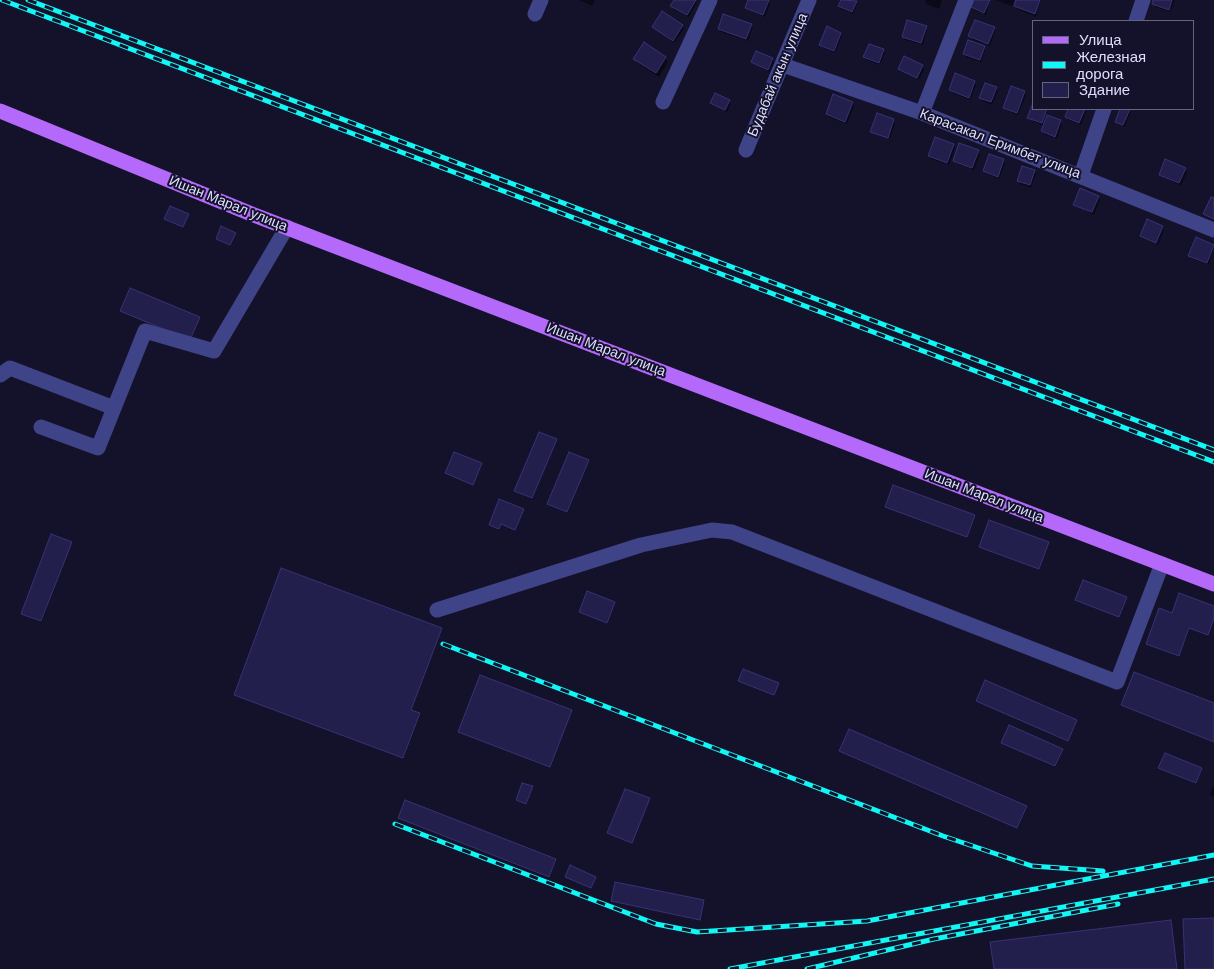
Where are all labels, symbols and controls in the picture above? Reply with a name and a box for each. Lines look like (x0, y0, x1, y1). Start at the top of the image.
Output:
street label: Будабай акын улица (744, 11, 812, 139)
legend (1032, 20, 1194, 110)
text: Улица (1079, 31, 1122, 48)
text: Железная дорога (1076, 48, 1146, 82)
text: Здание (1079, 81, 1130, 98)
street label: Карасакал Еримбет улица (917, 106, 1083, 182)
street label: Ишан Марал улица (166, 173, 290, 235)
street label: Ишан Марал улица (544, 320, 668, 380)
street label: Ишан Марал улица (922, 466, 1046, 526)

